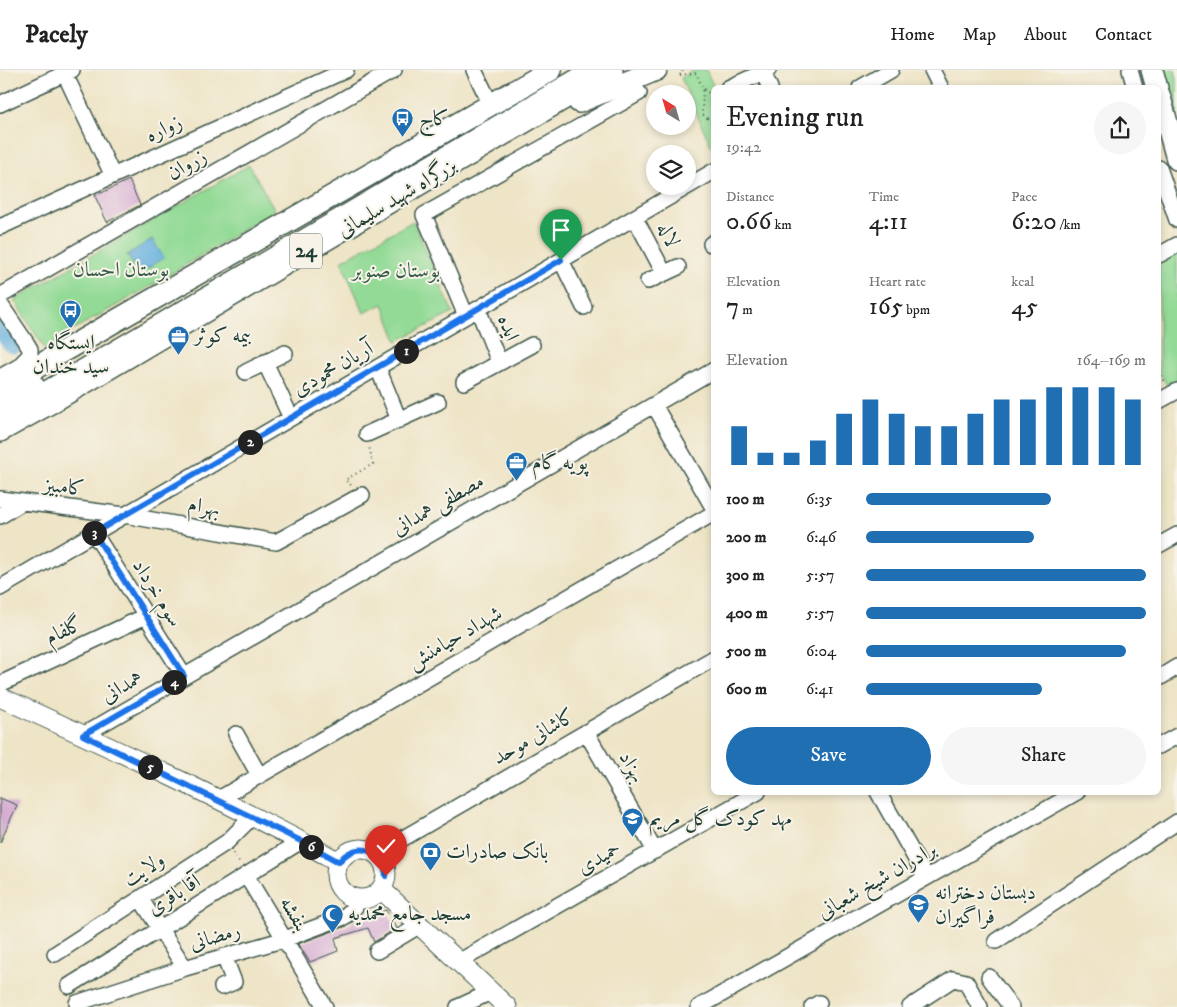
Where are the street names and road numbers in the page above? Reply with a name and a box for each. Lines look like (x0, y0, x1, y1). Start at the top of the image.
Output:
street label: زواره (142, 109, 186, 149)
street label: زروان (162, 143, 212, 187)
street label: بزرگراه شهید سلیمانی (332, 150, 461, 244)
street label: لاله (651, 218, 685, 252)
road number: 24 (290, 234, 322, 268)
street label: ایده (491, 311, 525, 345)
street label: آریان محمودی (288, 333, 380, 402)
street label: مصطفی همدانی (387, 468, 489, 543)
street label: کامبیز (40, 471, 86, 502)
street label: بهرام (185, 491, 222, 527)
street label: سوم خرداد (123, 554, 188, 634)
street label: شهداد حیامنش (403, 601, 507, 675)
street label: گلفام (41, 610, 89, 655)
street label: همدانی (97, 665, 147, 709)
street label: کاشانی موحد (488, 703, 580, 771)
street label: بهزاد (613, 746, 651, 788)
street label: حمیدی (572, 835, 626, 881)
street label: برادران شیخ شعبانی (813, 836, 944, 930)
street label: ولایت (118, 847, 170, 893)
street label: آقا باقری (142, 866, 208, 921)
street label: بنفشه (273, 892, 315, 936)
street label: رمضانی (186, 917, 244, 957)

